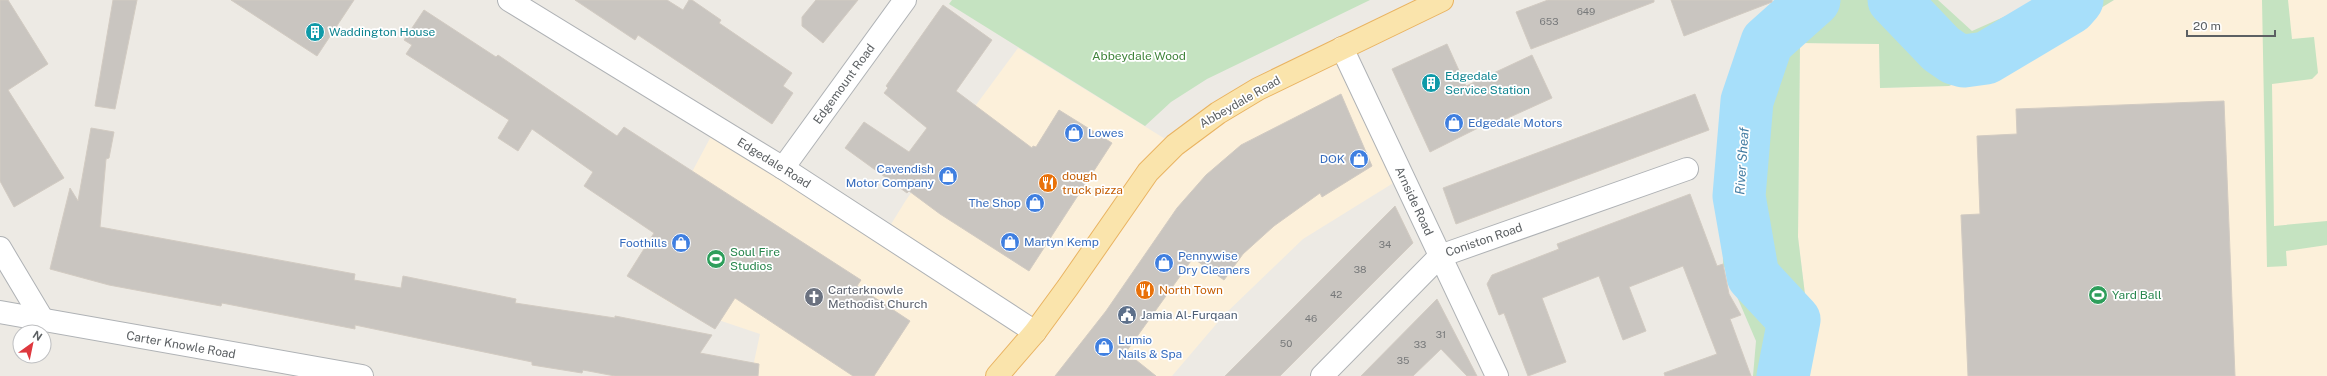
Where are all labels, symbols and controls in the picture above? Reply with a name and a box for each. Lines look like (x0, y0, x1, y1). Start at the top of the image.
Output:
house number: 649 (1577, 5, 1595, 17)
scale bar (2187, 12, 2275, 38)
house number: 653 (1540, 15, 1558, 27)
text: 20 m (2193, 19, 2221, 33)
building icon: Waddington House (304, 21, 326, 43)
place label: Waddington House (329, 25, 435, 39)
street label: Edgemount Road (810, 41, 878, 127)
park label: Abbeydale Wood (1092, 49, 1186, 63)
place label: Edgedale Service Station (1445, 69, 1530, 97)
building icon: Edgedale Service Station (1420, 72, 1442, 94)
street label: Abbeydale Road (1197, 73, 1283, 131)
shop icon: Edgedale Motors (1443, 112, 1465, 134)
place label: Edgedale Motors (1468, 116, 1562, 130)
shop icon: Lowes (1063, 122, 1085, 144)
place label: Lowes (1088, 126, 1123, 140)
water label: River Sheaf (1732, 126, 1752, 195)
street label: Edgedale Road (735, 135, 813, 191)
shop icon: DOK (1348, 148, 1370, 170)
place label: DOK (1320, 152, 1345, 166)
place label: Cavendish Motor Company (846, 162, 935, 190)
street label: Arnside Road (1392, 164, 1436, 238)
shop icon: Cavendish Motor Company (937, 165, 959, 187)
place label: dough truck pizza (1062, 169, 1123, 197)
restaurant icon: dough truck pizza (1037, 172, 1059, 194)
shop icon: The Shop (1024, 192, 1046, 214)
place label: The Shop (968, 196, 1021, 210)
street label: Coniston Road (1444, 220, 1524, 260)
shop icon: Martyn Kemp (999, 231, 1021, 253)
shop icon: Foothills (670, 232, 692, 254)
place label: Martyn Kemp (1024, 235, 1099, 249)
place label: Foothills (619, 236, 667, 250)
house number: 34 (1379, 238, 1391, 250)
place label: Soul Fire Studios (730, 245, 780, 273)
sports icon: Soul Fire Studios (705, 248, 727, 270)
place label: Pennywise Dry Cleaners (1178, 249, 1250, 277)
shop icon: Pennywise Dry Cleaners (1153, 252, 1175, 274)
house number: 38 (1354, 263, 1366, 275)
restaurant icon: North Town (1134, 279, 1156, 301)
place label: Carterknowle Methodist Church (828, 283, 927, 311)
place label: North Town (1159, 283, 1223, 297)
sports icon: Yard Ball (2087, 284, 2109, 306)
church icon: Carterknowle Methodist Church (803, 286, 825, 308)
house number: 42 (1330, 288, 1342, 300)
place label: Yard Ball (2112, 288, 2162, 302)
public building icon: Jamia Al-Furqaan (1116, 304, 1138, 326)
place label: Jamia Al-Furqaan (1141, 308, 1238, 322)
house number: 46 (1305, 312, 1317, 324)
north arrow (12, 324, 52, 364)
text: N (31, 328, 44, 343)
street label: Carter Knowle Road (125, 328, 237, 362)
house number: 31 (1436, 328, 1446, 340)
place label: Lumio Nails & Spa (1118, 333, 1182, 361)
shop icon: Lumio Nails & Spa (1093, 336, 1115, 358)
house number: 50 (1280, 337, 1292, 349)
house number: 33 (1414, 338, 1426, 350)
house number: 35 (1397, 354, 1409, 366)

